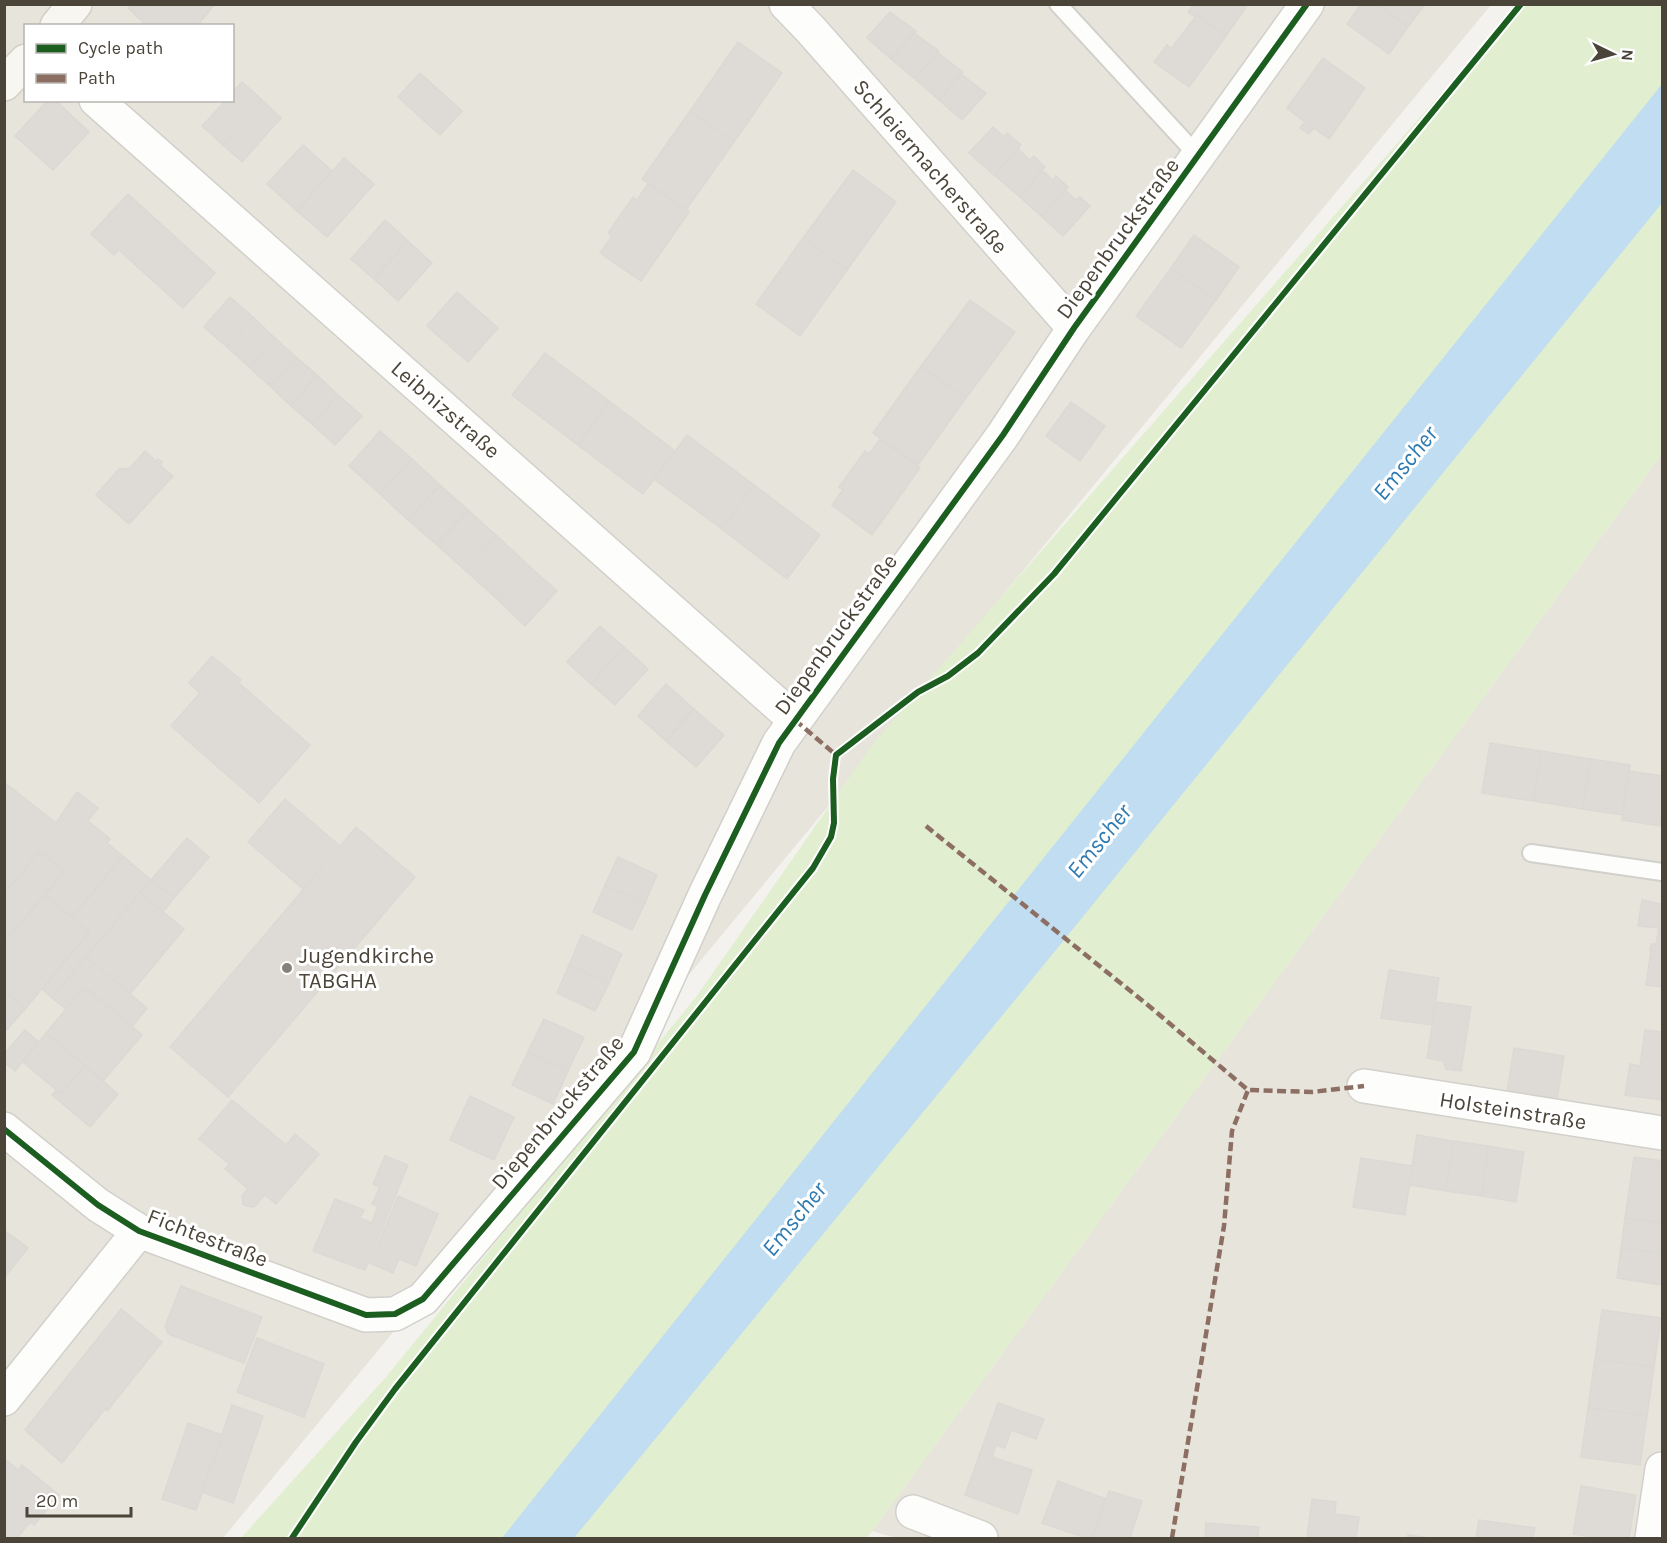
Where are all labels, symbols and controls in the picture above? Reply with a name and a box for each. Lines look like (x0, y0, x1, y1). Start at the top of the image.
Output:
legend (24, 24, 234, 102)
north arrow (1583, 24, 1643, 84)
text: Cycle path (78, 37, 163, 59)
text: N (1617, 49, 1637, 62)
text: Path (78, 67, 116, 89)
street label: Schleiermacherstraße (847, 74, 1013, 259)
street label: Diepenbruckstraße (1051, 153, 1185, 324)
street label: Leibnizstraße (385, 355, 505, 464)
water label: Emscher (1367, 420, 1444, 506)
street label: Diepenbruckstraße (769, 549, 903, 720)
water label: Emscher (1061, 798, 1138, 884)
place label: Jugendkirche TABGHA (299, 943, 434, 994)
marker: Jugendkirche TABGHA (280, 961, 294, 975)
street label: Diepenbruckstraße (486, 1031, 630, 1195)
street label: Holsteinstraße (1437, 1087, 1588, 1135)
water label: Emscher (756, 1176, 833, 1262)
street label: Fichtestraße (144, 1203, 272, 1273)
scale bar (27, 1480, 130, 1518)
text: 20 m (36, 1490, 78, 1512)

